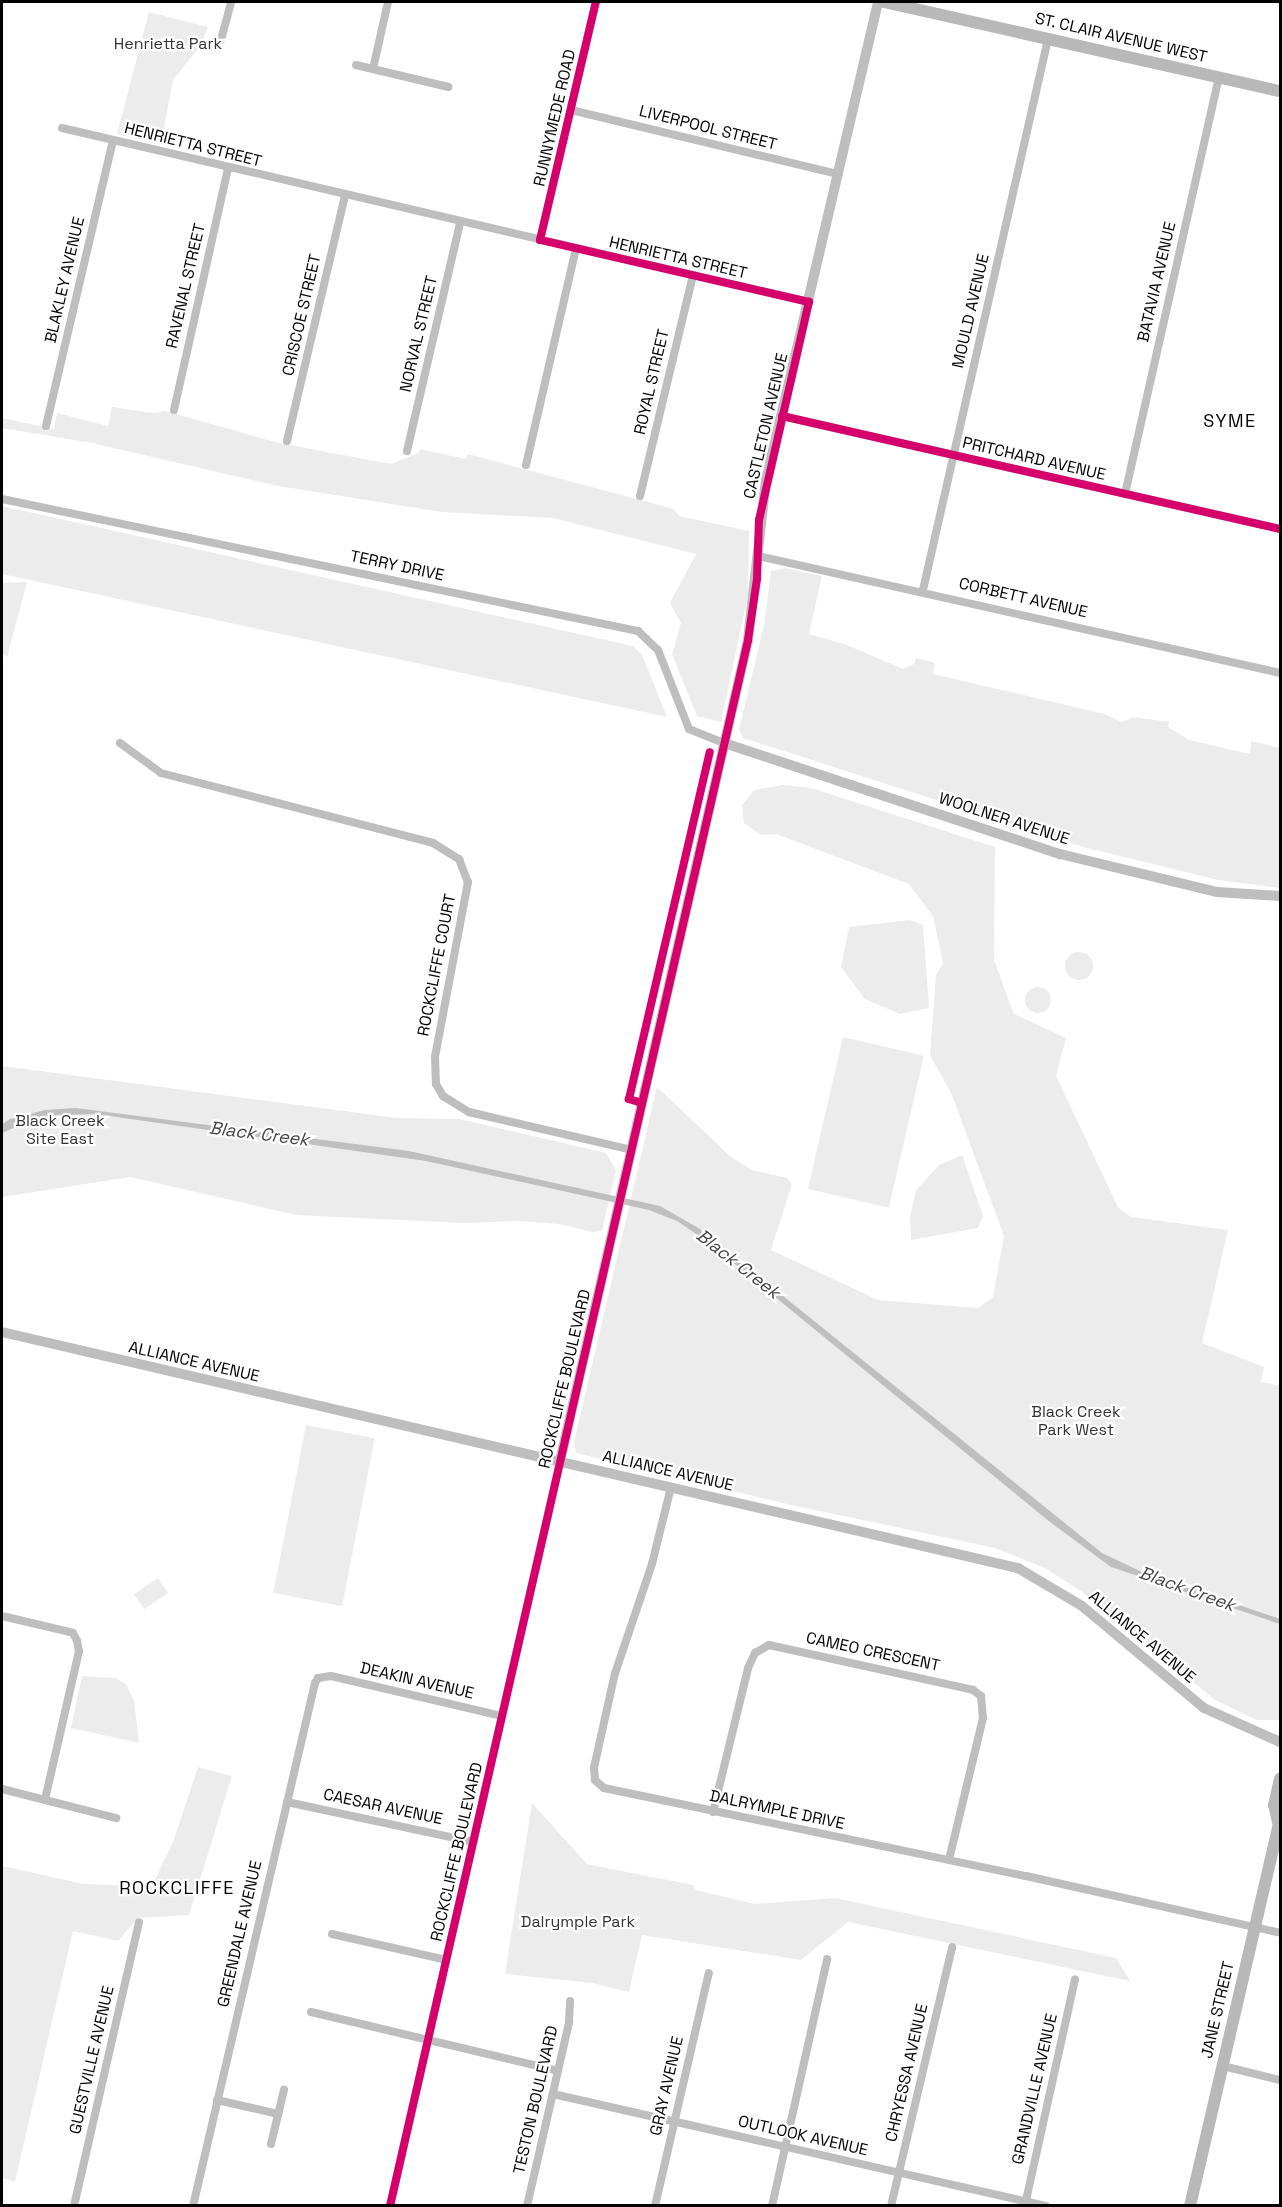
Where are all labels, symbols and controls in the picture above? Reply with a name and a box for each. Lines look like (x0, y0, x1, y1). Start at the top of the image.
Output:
street label: ST. CLAIR AVENUE WEST (1033, 9, 1209, 67)
park label: Henrietta Park (114, 34, 222, 54)
street label: RUNNYMEDE ROAD (530, 48, 580, 188)
street label: LIVERPOOL STREET (637, 102, 779, 154)
street label: HENRIETTA STREET (122, 119, 264, 171)
street label: BLAKLEY AVENUE (41, 215, 89, 345)
street label: BATAVIA AVENUE (1134, 220, 1180, 344)
street label: RAVENAL STREET (162, 221, 210, 351)
street label: HENRIETTA STREET (607, 233, 749, 283)
street label: CRISCOE STREET (279, 252, 325, 378)
street label: MOULD AVENUE (948, 252, 994, 370)
street label: NORVAL STREET (396, 274, 442, 394)
street label: ROYAL STREET (630, 327, 674, 437)
street label: CASTLETON AVENUE (740, 351, 792, 501)
district label: SYME (1203, 410, 1257, 432)
street label: PRITCHARD AVENUE (960, 433, 1108, 485)
street label: TERRY DRIVE (348, 547, 446, 585)
street label: CORBETT AVENUE (957, 574, 1089, 622)
street label: WOOLNER AVENUE (936, 789, 1072, 849)
street label: ROCKCLIFFE COURT (414, 892, 460, 1038)
park label: Black Creek Site East (15, 1111, 105, 1149)
water label: Black Creek (208, 1117, 310, 1151)
water label: Black Creek (692, 1225, 784, 1303)
street label: ROCKCLIFFE BOULEVARD (535, 1288, 595, 1470)
street label: ALLIANCE AVENUE (127, 1338, 261, 1386)
park label: Black Creek Park West (1031, 1402, 1121, 1440)
street label: ALLIANCE AVENUE (601, 1447, 735, 1495)
water label: Black Creek (1136, 1562, 1238, 1616)
street label: ALLIANCE AVENUE (1085, 1587, 1199, 1687)
street label: CAMEO CRESCENT (804, 1628, 942, 1676)
street label: DEAKIN AVENUE (358, 1659, 476, 1703)
street label: ROCKCLIFFE BOULEVARD (427, 1761, 487, 1943)
street label: CAESAR AVENUE (321, 1785, 445, 1829)
street label: DALRYMPLE DRIVE (708, 1786, 846, 1834)
street label: GREENDALE AVENUE (214, 1859, 266, 2009)
district label: ROCKCLIFFE (119, 1877, 235, 1899)
park label: Dalrymple Park (521, 1912, 635, 1932)
street label: JANE STREET (1198, 1960, 1238, 2060)
street label: GUESTVILLE AVENUE (66, 1984, 118, 2136)
street label: CHRYESSA AVENUE (882, 2002, 932, 2144)
street label: GRANDVILLE AVENUE (1008, 2012, 1062, 2166)
street label: TESTON BOULEVARD (510, 2024, 562, 2176)
street label: GRAY AVENUE (646, 2034, 688, 2138)
street label: OUTLOOK AVENUE (736, 2112, 870, 2160)

